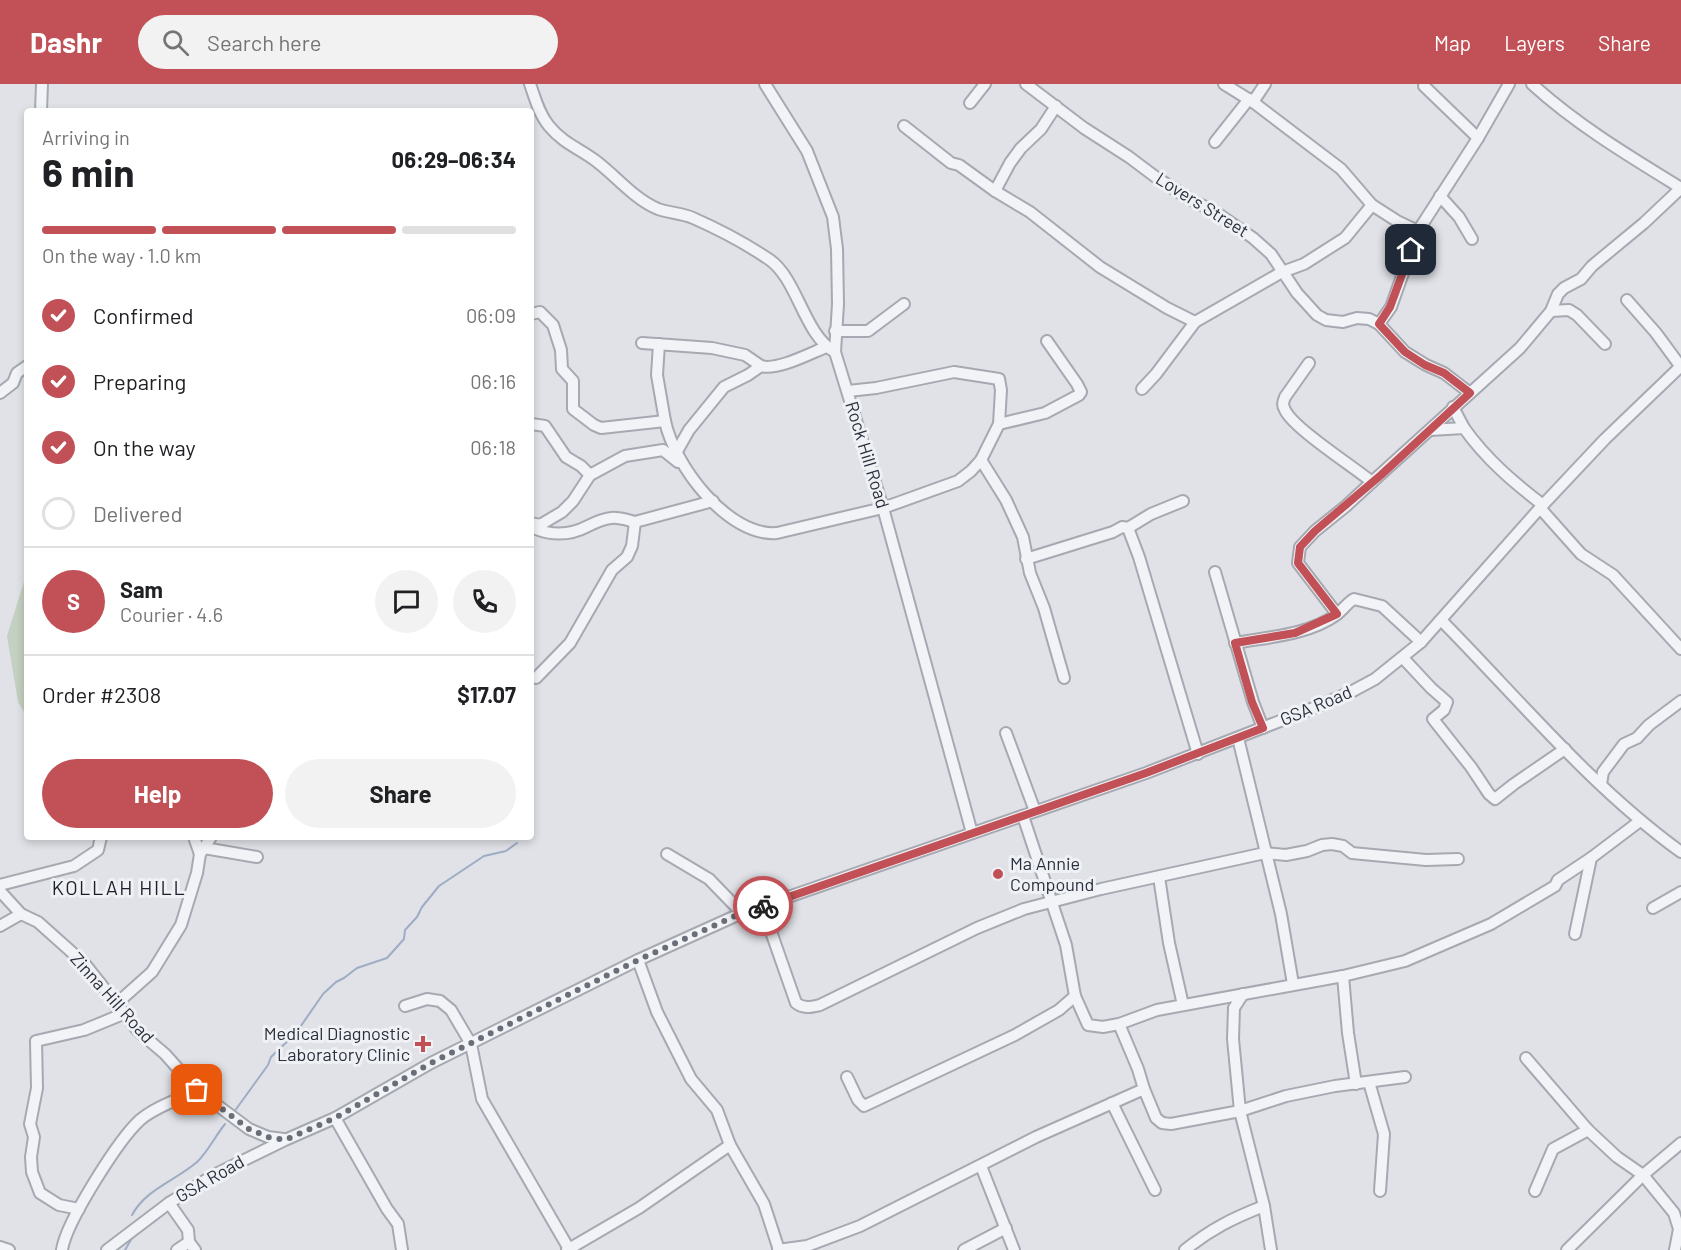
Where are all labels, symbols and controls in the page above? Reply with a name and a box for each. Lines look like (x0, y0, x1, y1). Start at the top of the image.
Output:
search box (138, 15, 558, 69)
text: Dashr (30, 25, 102, 59)
icon: search (159, 26, 192, 59)
text: Search here (207, 29, 321, 55)
text: Map (1434, 30, 1471, 55)
text: Layers (1504, 30, 1565, 55)
text: Share (1598, 30, 1651, 55)
text: Arriving in (42, 125, 130, 149)
text: 06:29–06:34 (392, 146, 516, 172)
text: 6 min (42, 148, 135, 195)
street label: Lovers Street (1152, 167, 1253, 241)
pin (1385, 224, 1436, 275)
icon: home (1394, 233, 1427, 266)
text: On the way · 1.0 km (42, 243, 201, 267)
icon: check (42, 299, 75, 332)
text: Confirmed (93, 302, 193, 328)
text: 06:09 (466, 303, 516, 327)
icon: check (42, 365, 75, 398)
text: Preparing (93, 368, 186, 394)
text: 06:16 (470, 369, 516, 393)
street label: Rock Hill Road (841, 399, 895, 511)
icon: check (42, 431, 75, 464)
text: On the way (93, 434, 196, 460)
text: 06:18 (470, 435, 516, 459)
text: Delivered (93, 500, 182, 526)
button: chat (375, 570, 438, 633)
button: phone (453, 570, 516, 633)
text: Sam (120, 576, 163, 602)
text: S (67, 588, 80, 614)
text: Courier · 4.6 (120, 602, 223, 626)
street label: GSA Road (1276, 680, 1355, 730)
text: Order #2308 (42, 681, 161, 707)
text: $17.07 (457, 681, 516, 707)
button: Help (42, 759, 273, 828)
button: Share (285, 759, 516, 828)
place label: Ma Annie Compound (1010, 852, 1094, 895)
marker: Ma Annie Compound (991, 867, 1005, 881)
district label: KOLLAH HILL (52, 875, 186, 899)
courier (733, 876, 793, 936)
icon: bike (747, 890, 780, 923)
street label: Zinna Hill Road (66, 947, 159, 1047)
place label: Medical Diagnostic Laboratory Clinic (264, 1022, 410, 1065)
marker: Medical Diagnostic Laboratory Clinic (414, 1035, 432, 1053)
pin (171, 1064, 222, 1115)
icon: bag (180, 1073, 213, 1106)
street label: GSA Road (171, 1150, 248, 1207)

